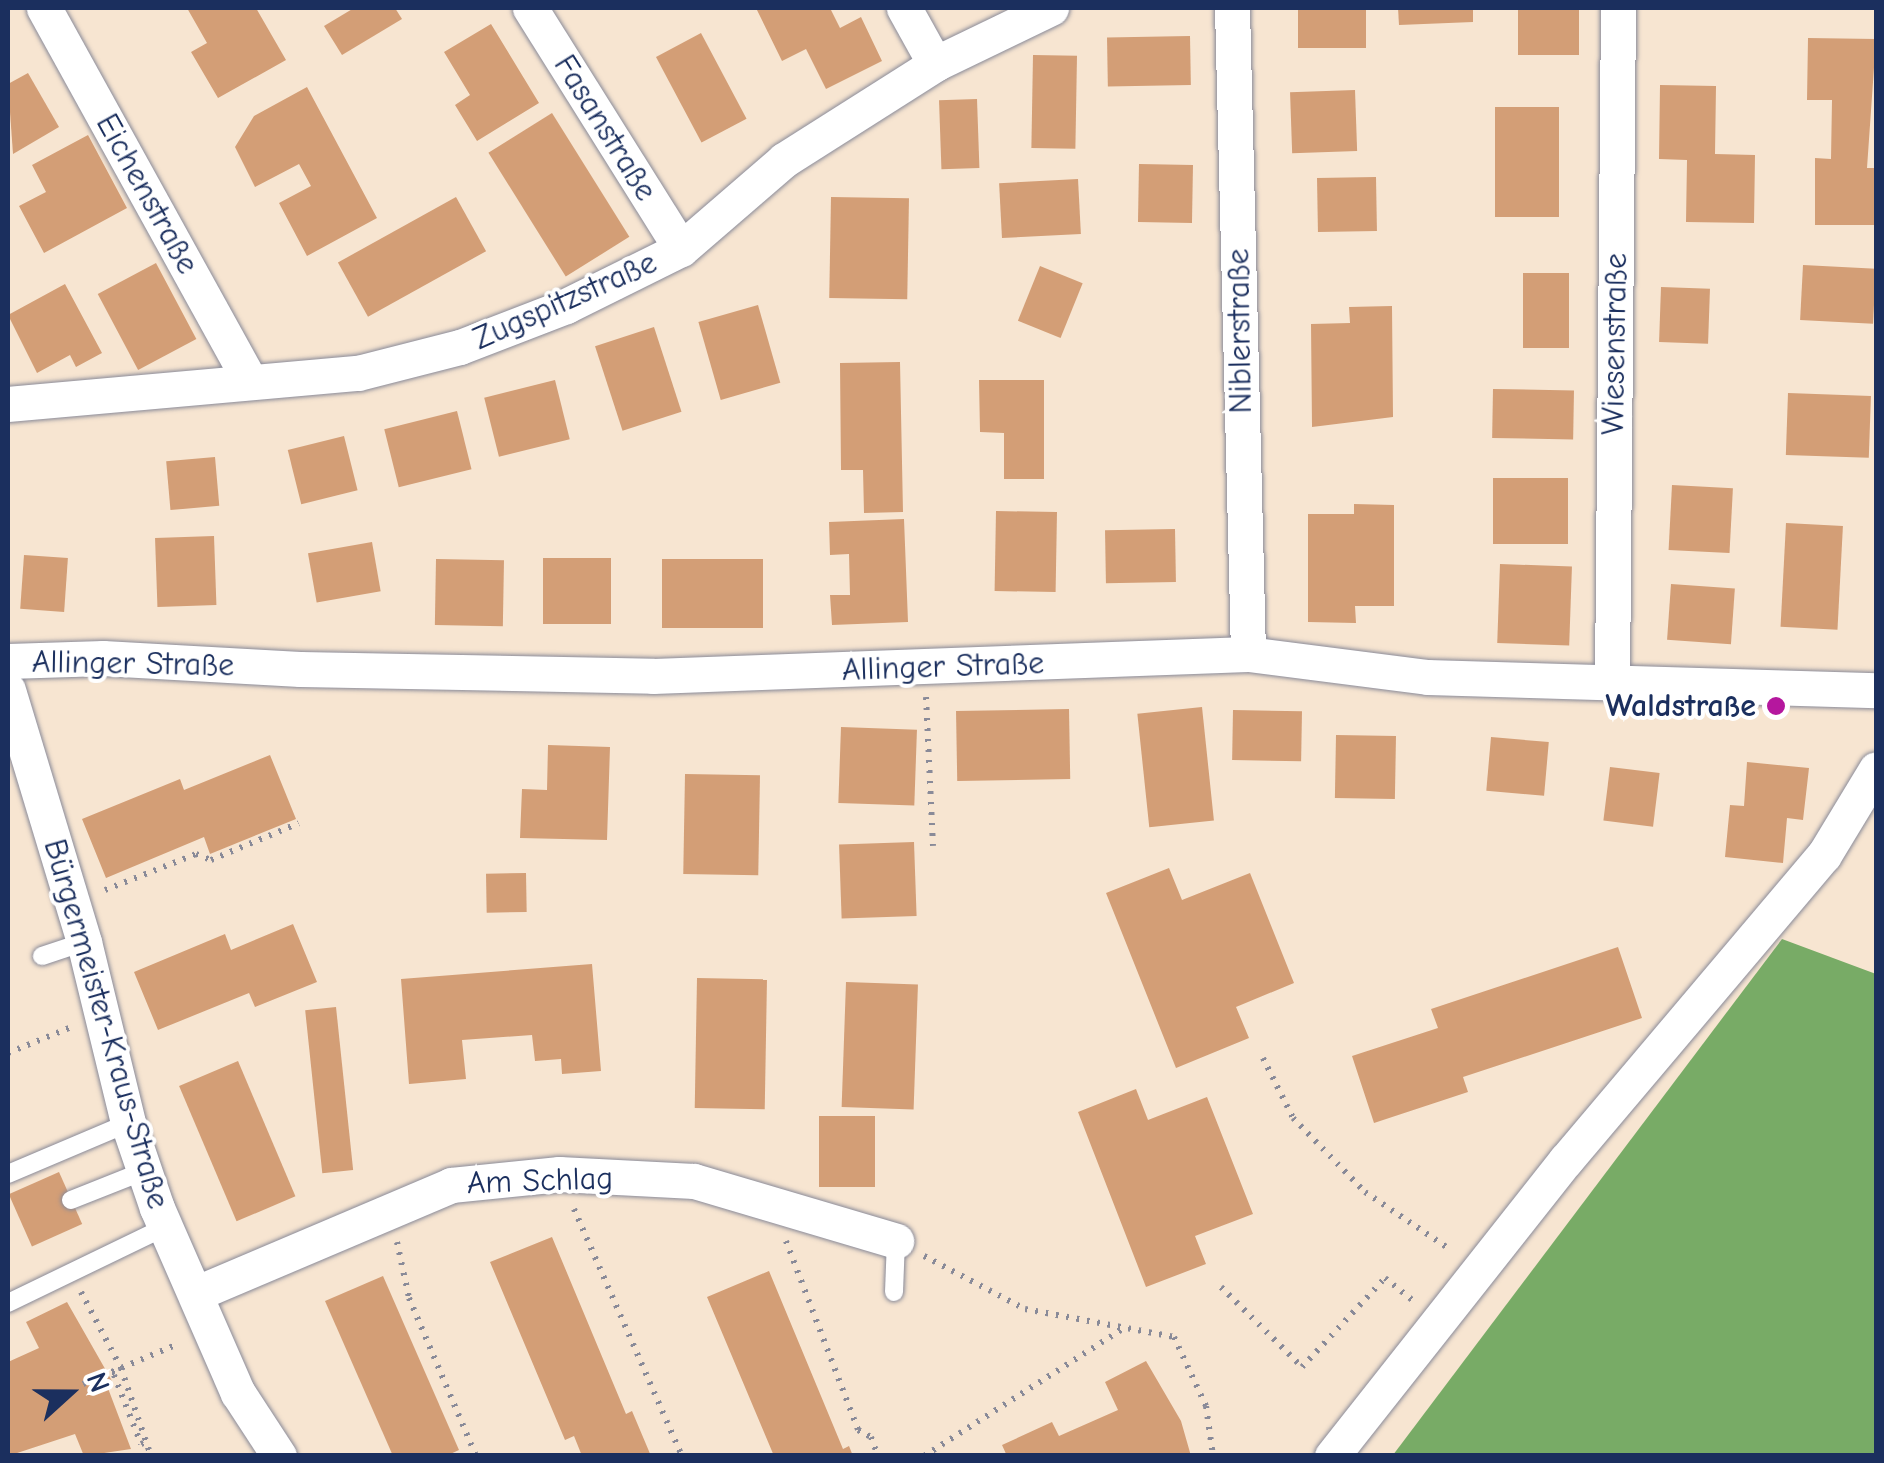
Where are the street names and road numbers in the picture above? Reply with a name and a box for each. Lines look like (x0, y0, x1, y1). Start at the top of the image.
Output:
street label: Fasanstraße (545, 48, 665, 208)
street label: Eichenstraße (87, 107, 207, 281)
street label: Zugspitzstraße (467, 244, 663, 358)
street label: Niblerstraße (1219, 248, 1261, 414)
street label: Wiesenstraße (1594, 253, 1636, 435)
street label: Allinger Straße (32, 643, 234, 685)
street label: Allinger Straße (841, 644, 1045, 690)
street label: Bürgermeister-Kraus-Straße (35, 835, 177, 1213)
street label: Am Schlag (466, 1159, 614, 1203)

